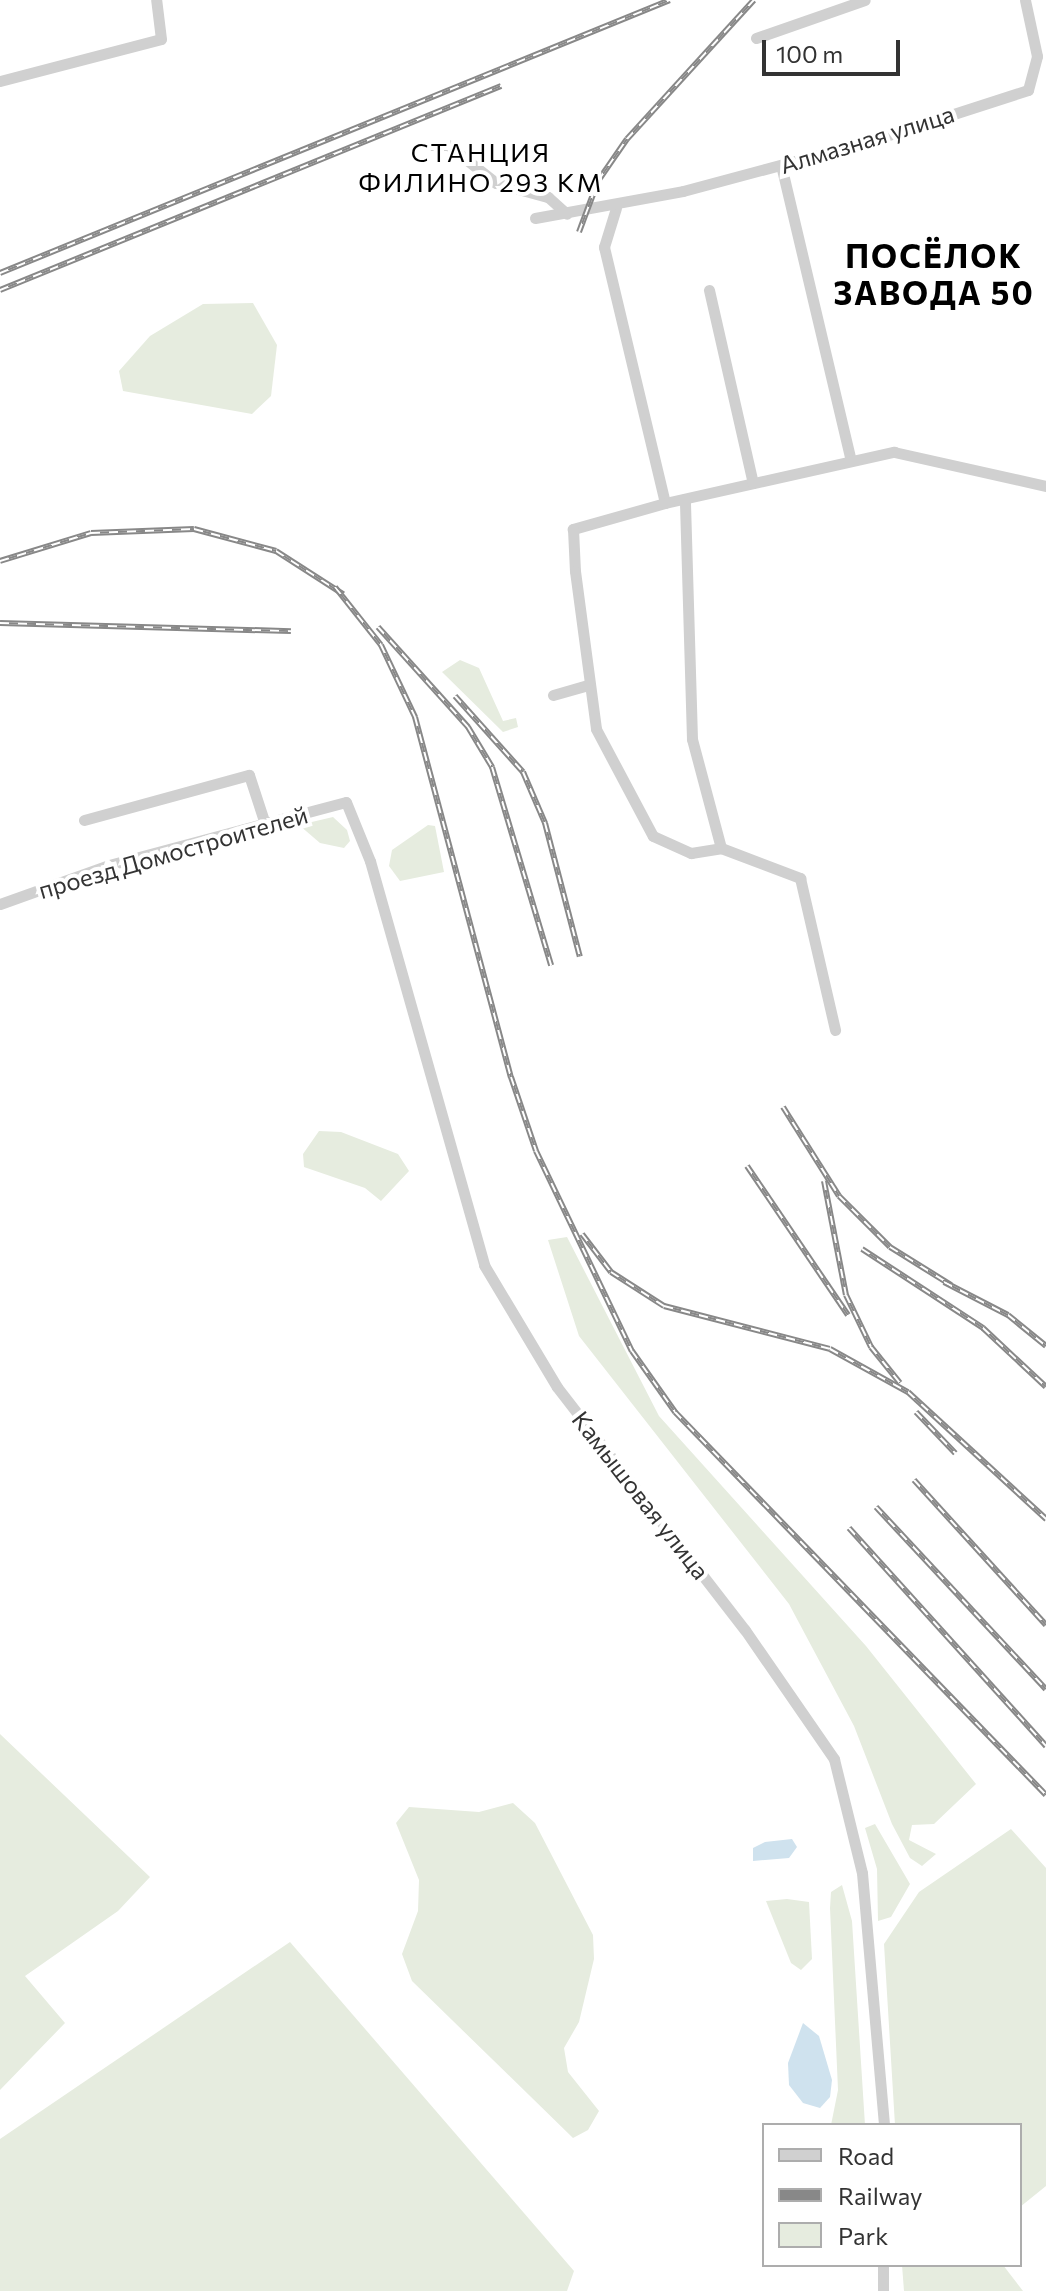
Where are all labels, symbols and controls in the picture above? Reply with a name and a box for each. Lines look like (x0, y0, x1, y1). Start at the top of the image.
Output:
scale bar (766, 24, 904, 74)
text: 100 m (776, 39, 843, 68)
street label: Алмазная улица (776, 99, 958, 179)
district label: СТАНЦИЯ ФИЛИНО 293 КМ (359, 136, 603, 198)
district label: ПОСЁЛОК ЗАВОДА 50 (833, 237, 1035, 312)
street label: проезд Домостроителей (35, 800, 311, 904)
street label: Камышовая улица (566, 1405, 716, 1585)
legend (762, 2123, 1022, 2267)
text: Road (838, 2141, 894, 2170)
text: Railway (838, 2181, 923, 2210)
text: Park (838, 2221, 888, 2250)

